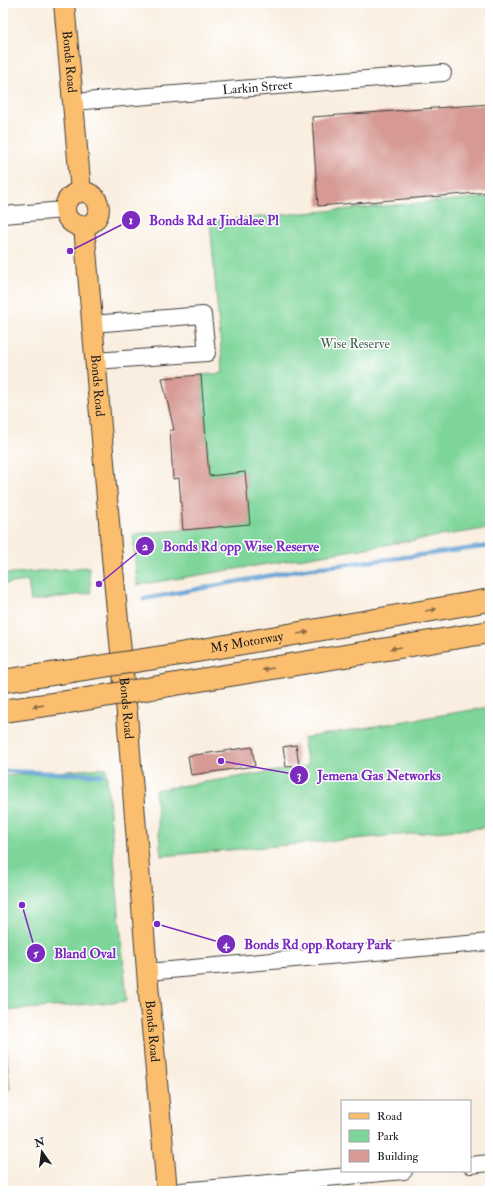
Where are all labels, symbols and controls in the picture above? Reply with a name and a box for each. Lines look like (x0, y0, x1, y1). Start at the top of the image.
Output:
street label: Bonds Road (59, 30, 80, 94)
street label: Larkin Street (222, 77, 293, 98)
callout: Bonds Rd at Jindalee Pl (121, 207, 287, 233)
text: Bonds Rd at Jindalee Pl (149, 212, 279, 230)
text: 1 (129, 213, 133, 228)
park label: Wise Reserve (319, 336, 390, 352)
street label: Bonds Road (87, 354, 108, 418)
callout: Bonds Rd opp Wise Reserve (135, 533, 328, 559)
text: Bonds Rd opp Wise Reserve (163, 538, 319, 556)
text: 2 (142, 539, 148, 554)
one-way arrow (425, 607, 437, 613)
street label: M5 Motorway (209, 628, 285, 657)
one-way arrow (297, 629, 309, 635)
one-way arrow (390, 645, 402, 651)
one-way arrow (262, 666, 274, 672)
street label: Bonds Road (115, 676, 137, 740)
one-way arrow (32, 703, 44, 709)
callout: Jemena Gas Networks (289, 762, 449, 788)
text: Jemena Gas Networks (316, 767, 441, 785)
text: 3 (297, 768, 302, 783)
callout: Bonds Rd opp Rotary Park (216, 931, 400, 957)
text: Bonds Rd opp Rotary Park (244, 936, 392, 954)
text: 4 (222, 937, 231, 952)
callout: Bland Oval (26, 940, 124, 966)
text: Bland Oval (54, 945, 116, 962)
text: 5 (33, 946, 39, 961)
street label: Bonds Road (142, 999, 163, 1063)
legend (341, 1100, 471, 1172)
text: Road (377, 1109, 402, 1124)
text: Park (377, 1129, 399, 1144)
north arrow (22, 1132, 62, 1172)
text: N (32, 1135, 47, 1151)
text: Building (377, 1149, 420, 1164)

